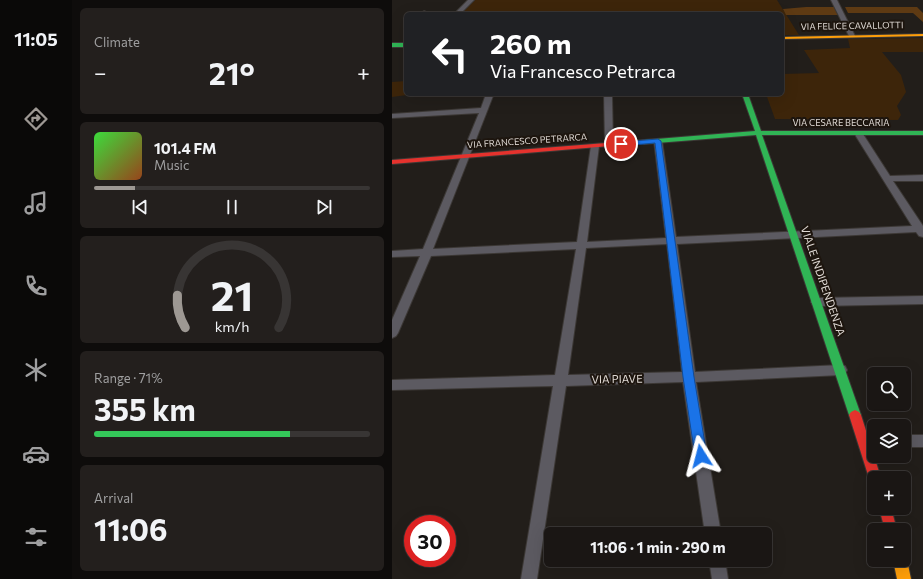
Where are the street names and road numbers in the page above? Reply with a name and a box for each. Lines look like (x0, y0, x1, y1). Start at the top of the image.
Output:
street label: VIA FELICE CAVALLOTTI (801, 19, 903, 32)
street label: VIA CESARE BECCARIA (792, 117, 890, 128)
street label: VIA FRANCESCO PETRARCA (467, 131, 587, 150)
street label: VIALE INDIPENDENZA (799, 224, 849, 338)
street label: VIA PIAVE (591, 372, 643, 385)

